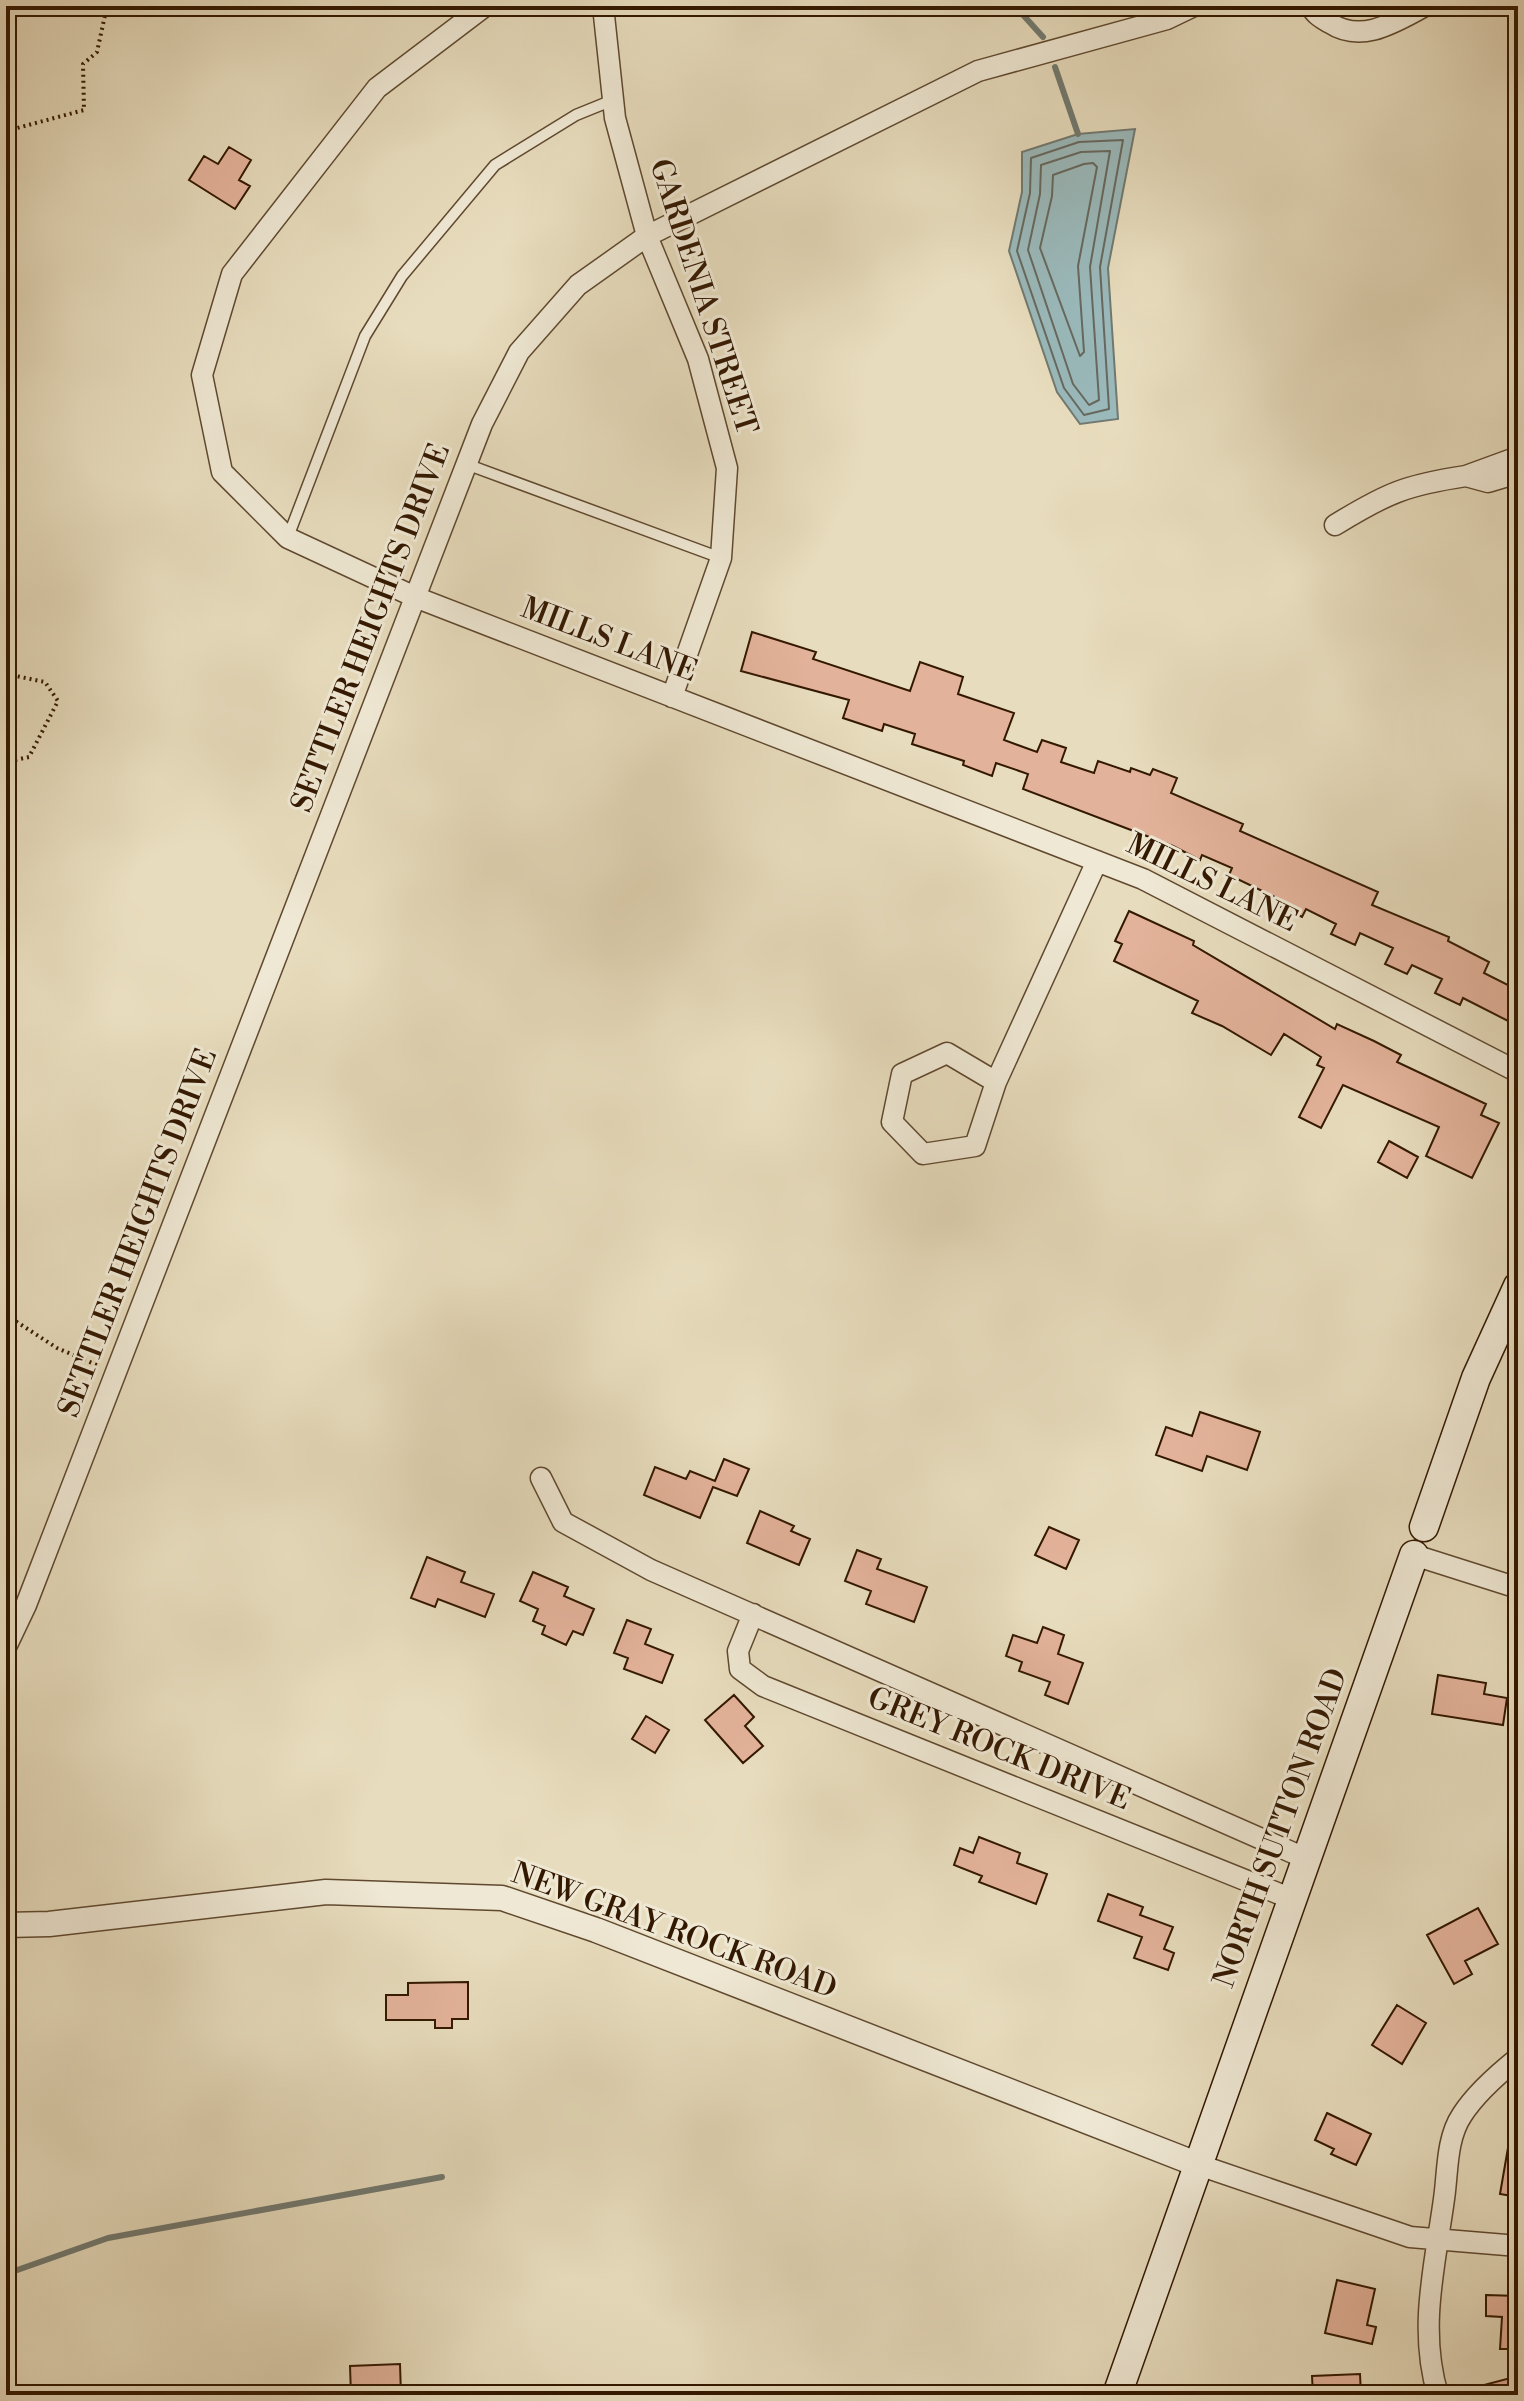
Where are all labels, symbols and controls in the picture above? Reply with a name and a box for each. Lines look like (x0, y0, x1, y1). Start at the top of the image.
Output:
street label: GARDENIA STREET (640, 154, 766, 440)
street label: SETTLER HEIGHTS DRIVE (283, 438, 459, 818)
street label: MILLS LANE (516, 589, 702, 691)
street label: MILLS LANE (1120, 825, 1304, 941)
street label: SETTLER HEIGHTS DRIVE (50, 1043, 226, 1423)
street label: NORTH SUTTON ROAD (1206, 1663, 1356, 1993)
street label: GREY ROCK DRIVE (862, 1679, 1136, 1819)
street label: NEW GRAY ROCK ROAD (506, 1854, 842, 2008)

